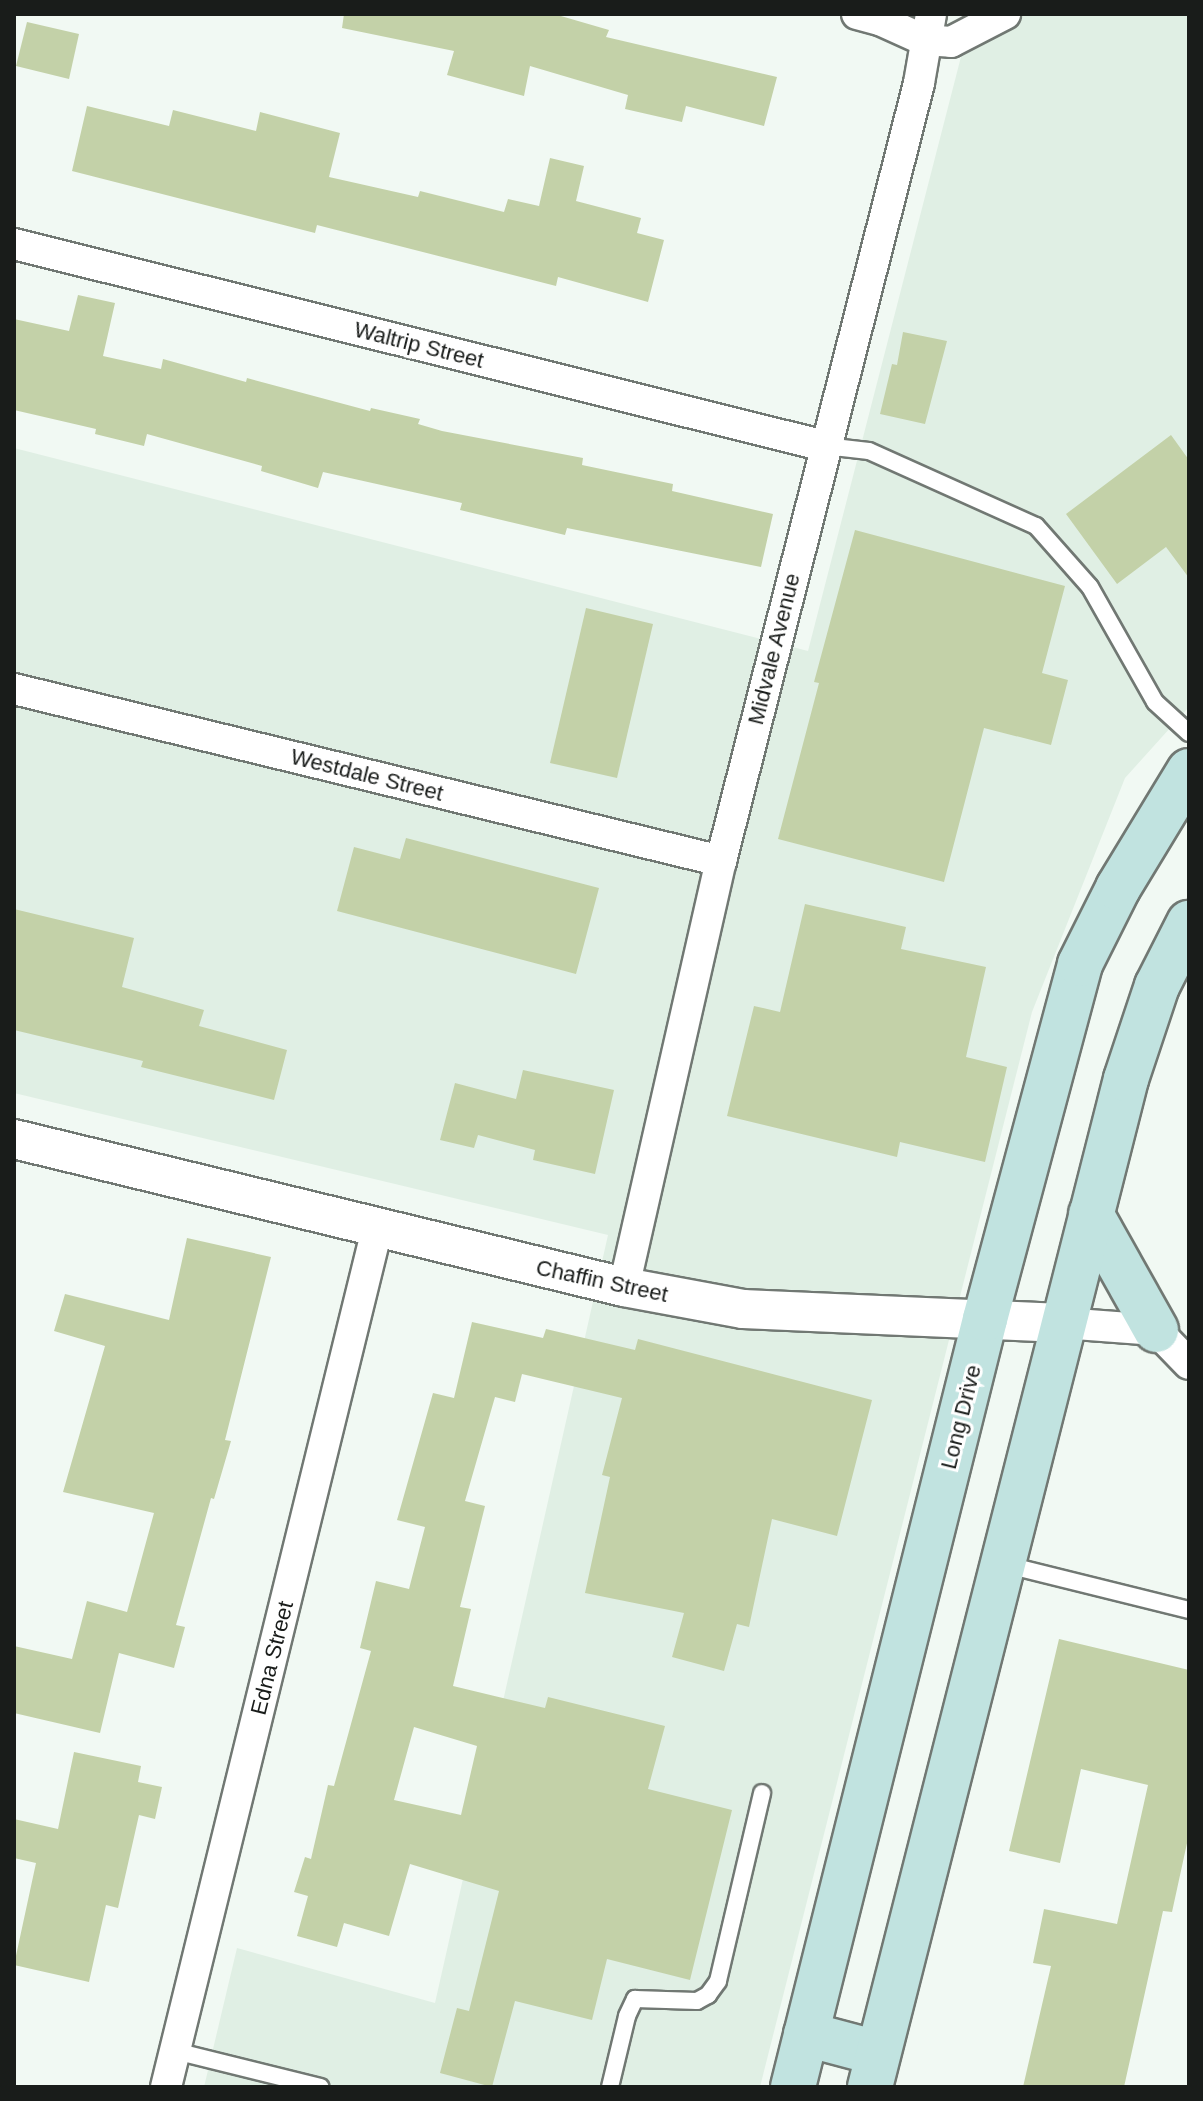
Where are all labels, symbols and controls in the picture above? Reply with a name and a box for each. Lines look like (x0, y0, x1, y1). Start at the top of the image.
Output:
street label: Waltrip Street (352, 316, 486, 374)
street label: Midvale Avenue (742, 570, 806, 728)
street label: Westdale Street (288, 743, 446, 807)
street label: Chaffin Street (534, 1254, 670, 1308)
street label: Long Drive (935, 1362, 987, 1472)
street label: Edna Street (245, 1598, 299, 1718)

